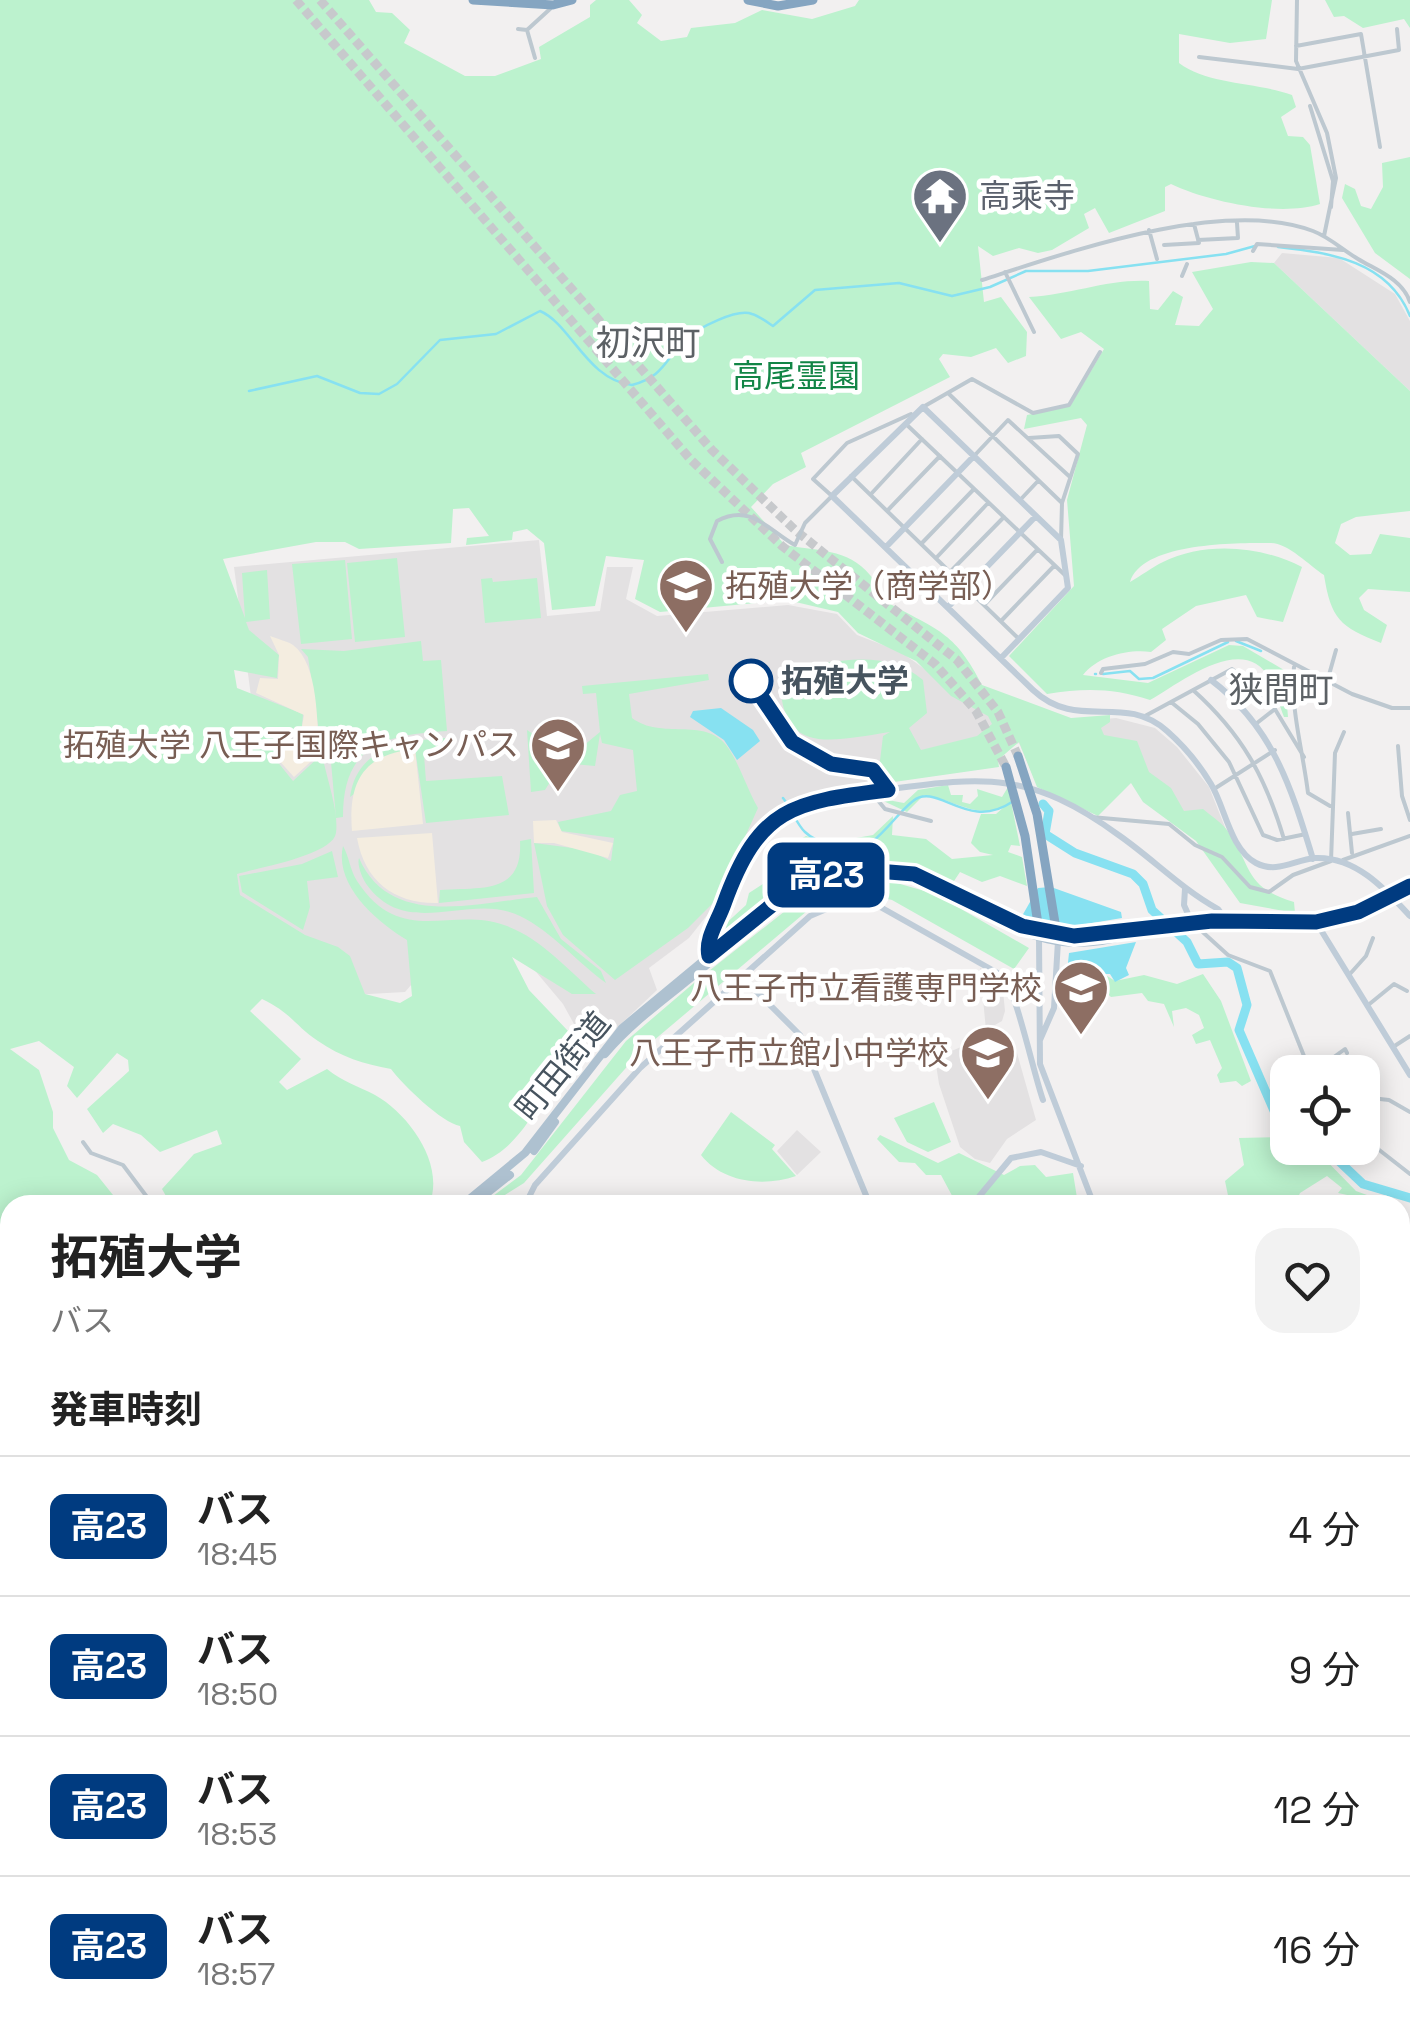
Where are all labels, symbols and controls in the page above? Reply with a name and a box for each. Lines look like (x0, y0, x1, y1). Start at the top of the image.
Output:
temple icon: 高乘寺 (910, 166, 970, 245)
place label: 高乘寺 (979, 176, 1075, 216)
district label: 初沢町 (595, 321, 701, 365)
park label: 高尾霊園 (732, 356, 860, 396)
school or university icon: 拓殖大学（商学部） (656, 556, 716, 635)
place label: 拓殖大学（商学部） (725, 566, 1013, 606)
marker: 拓殖大学 (730, 660, 772, 702)
place label: 拓殖大学 (781, 661, 909, 701)
district label: 狭間町 (1228, 668, 1334, 712)
school or university icon: 拓殖大学 八王子国際キャンパス (528, 715, 588, 794)
place label: 拓殖大学 八王子国際キャンパス (63, 725, 519, 765)
line badge: 高23 (768, 842, 884, 908)
text: 高23 (787, 853, 865, 897)
school or university icon: 八王子市立看護専門学校 (1051, 958, 1111, 1037)
place label: 八王子市立看護専門学校 (690, 968, 1042, 1008)
street label: 町田街道 (507, 1004, 619, 1128)
school or university icon: 八王子市立館小中学校 (958, 1023, 1018, 1102)
place label: 八王子市立館小中学校 (629, 1033, 949, 1073)
map controls (1270, 1055, 1380, 1165)
button: locate (1270, 1055, 1380, 1165)
text: 拓殖大学 (50, 1227, 242, 1288)
button: heart (1255, 1228, 1360, 1333)
text: バス (50, 1301, 114, 1341)
text: 発車時刻 (50, 1386, 202, 1434)
text: バス (197, 1486, 273, 1534)
text: 高23 (70, 1504, 147, 1548)
text: 4 分 (1288, 1506, 1360, 1554)
text: 18:45 (197, 1534, 278, 1574)
text: バス (197, 1626, 273, 1674)
text: 高23 (70, 1644, 147, 1688)
text: 9 分 (1289, 1646, 1360, 1694)
text: 18:50 (197, 1674, 278, 1714)
text: バス (197, 1766, 273, 1814)
text: 高23 (70, 1784, 147, 1828)
text: 12 分 (1273, 1786, 1360, 1834)
text: 18:53 (197, 1814, 277, 1854)
text: バス (197, 1906, 273, 1954)
text: 高23 (70, 1924, 147, 1968)
text: 16 分 (1273, 1926, 1360, 1974)
text: 18:57 (197, 1954, 275, 1994)

